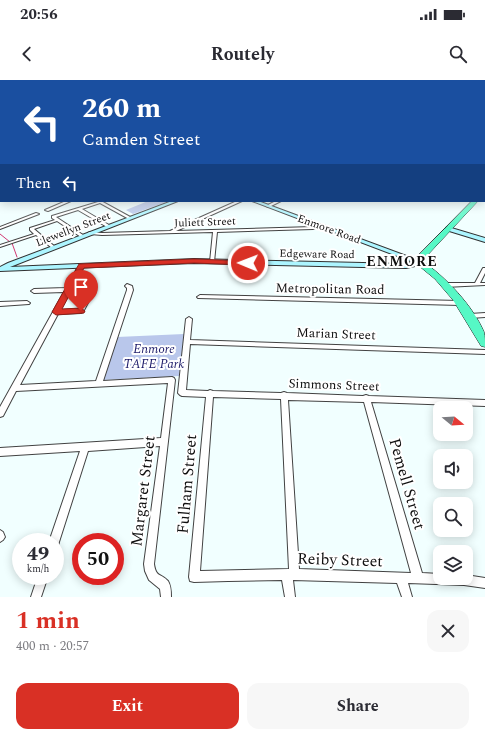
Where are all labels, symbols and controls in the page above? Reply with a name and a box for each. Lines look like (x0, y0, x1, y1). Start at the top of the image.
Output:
text: 20:56 (20, 3, 58, 26)
text: Routely (211, 41, 274, 68)
icon: back (16, 43, 38, 65)
icon: search (447, 43, 469, 65)
text: 260 m (82, 87, 161, 130)
icon: left (16, 96, 68, 148)
text: Camden Street (82, 126, 200, 153)
text: Then (16, 172, 51, 195)
icon: left (59, 172, 81, 194)
street label: Llewellyn Street (33, 207, 113, 251)
street label: Enmore Road (295, 210, 363, 248)
street label: Juliett Street (174, 212, 236, 232)
position arrow (227, 242, 269, 284)
street label: Edgeware Road (279, 245, 355, 263)
district label: ENMORE (366, 251, 438, 272)
pin (64, 270, 98, 311)
icon: arrive (70, 276, 92, 298)
street label: Metropolitan Road (275, 278, 385, 300)
street label: Marian Street (296, 323, 376, 345)
park label: Enmore TAFE Park (124, 339, 184, 374)
street label: Simmons Street (288, 373, 380, 397)
north arrow (433, 401, 473, 441)
map controls (433, 401, 473, 585)
street label: Fulham Street (171, 433, 203, 535)
street label: Margaret Street (124, 434, 162, 548)
street label: Pemell Street (382, 435, 432, 533)
button: sound (433, 449, 473, 489)
button: search (433, 497, 473, 537)
speed limit sign: 50 (72, 533, 124, 585)
text: 49 (27, 539, 49, 569)
button: layers (433, 545, 473, 585)
street label: Reiby Street (297, 547, 384, 574)
text: km/h (27, 561, 49, 577)
text: 1 min (16, 603, 80, 639)
button: close (427, 610, 469, 652)
text: 400 m · 20:57 (16, 636, 89, 656)
button: Exit (16, 683, 239, 729)
button: Share (247, 683, 469, 729)

